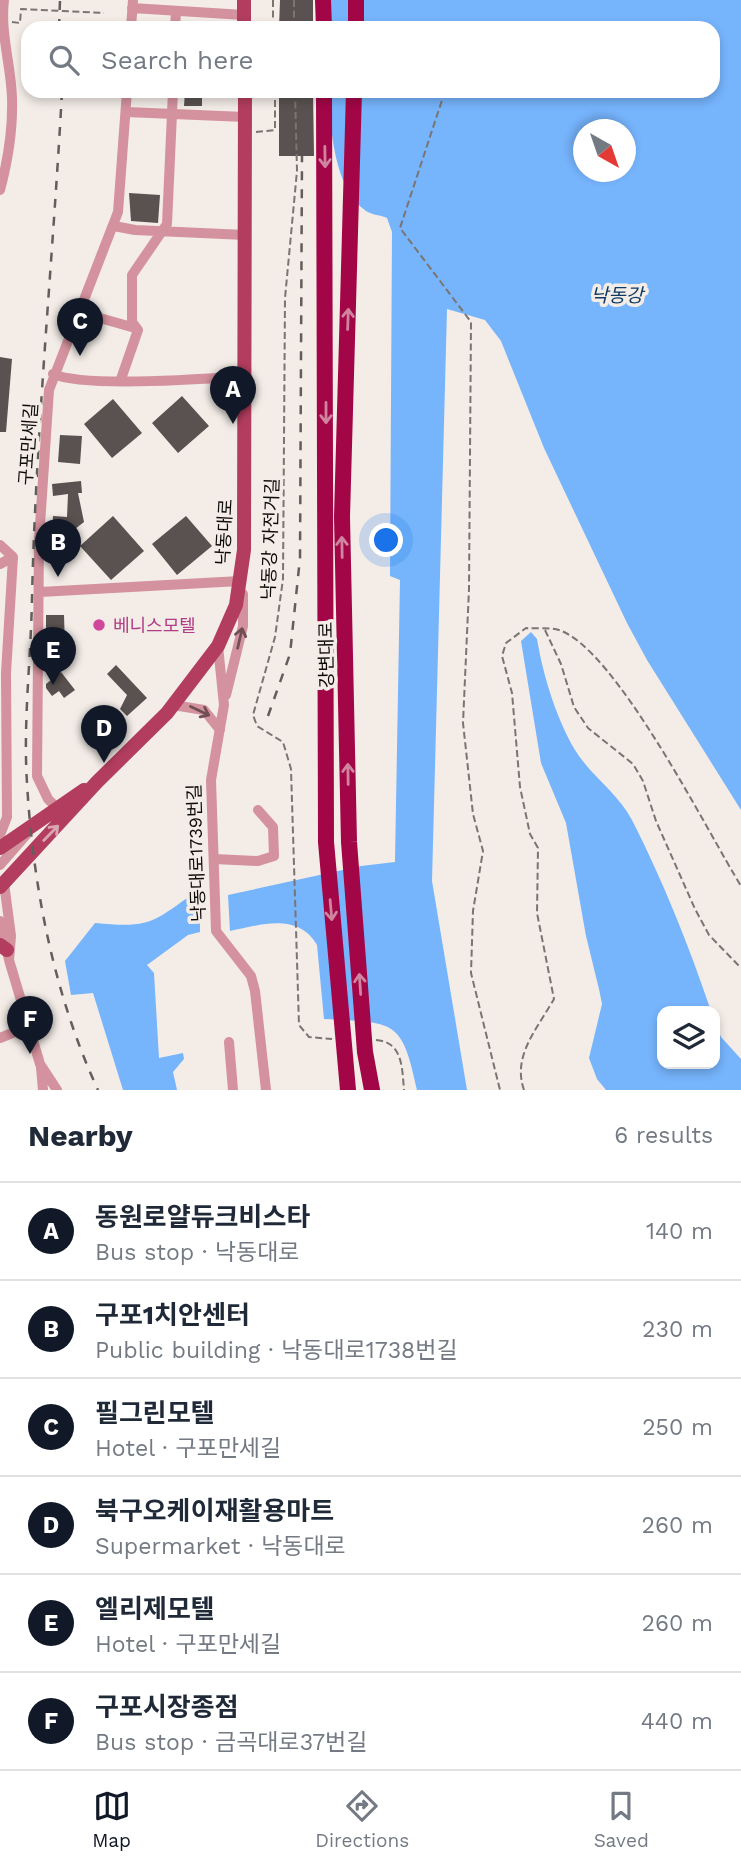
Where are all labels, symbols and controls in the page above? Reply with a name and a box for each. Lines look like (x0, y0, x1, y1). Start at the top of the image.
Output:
search box (21, 21, 720, 98)
icon: search (45, 41, 83, 79)
text: Search here (101, 45, 253, 75)
north arrow (573, 119, 636, 182)
one-way arrow (318, 145, 332, 168)
water label: 낙동강 (591, 284, 646, 307)
pin: C (57, 298, 103, 356)
one-way arrow (341, 308, 354, 331)
pin: A (210, 366, 256, 424)
one-way arrow (319, 401, 333, 424)
street label: 구포만세길 (15, 402, 41, 486)
street label: 낙동강 자전거길 (257, 478, 283, 600)
street label: 낙동대로 (212, 498, 236, 566)
pin: B (35, 519, 81, 577)
your location (369, 523, 403, 557)
one-way arrow (336, 535, 349, 558)
place label: 베니스모텔 (113, 615, 196, 636)
marker: 베니스모텔 (91, 617, 107, 633)
street label: 강변대로 (315, 622, 337, 688)
pin: E (30, 627, 76, 685)
one-way arrow (234, 627, 247, 650)
pin: D (81, 705, 127, 763)
one-way arrow (189, 705, 210, 718)
one-way arrow (341, 763, 354, 786)
street label: 낙동대로1739번길 (183, 784, 209, 922)
one-way arrow (42, 825, 59, 842)
one-way arrow (325, 898, 338, 920)
one-way arrow (353, 973, 366, 996)
pin: F (7, 996, 53, 1054)
map controls (657, 1006, 720, 1069)
button: layers (657, 1006, 720, 1069)
text: Nearby (28, 1118, 133, 1153)
text: 6 results (614, 1122, 713, 1149)
text: 동원로얄듀크비스타 (95, 1202, 310, 1232)
text: A (43, 1218, 59, 1245)
text: 140 m (646, 1218, 713, 1245)
text: Bus stop · 낙동대로 (95, 1239, 300, 1266)
text: 구포1치안센터 (95, 1300, 250, 1330)
text: B (43, 1316, 59, 1343)
text: 230 m (642, 1316, 713, 1343)
text: Public building · 낙동대로1738번길 (95, 1337, 458, 1364)
text: 필그린모텔 (95, 1398, 215, 1428)
text: C (43, 1414, 59, 1441)
text: 250 m (642, 1414, 713, 1441)
text: Hotel · 구포만세길 (95, 1435, 281, 1462)
text: 북구오케이재활용마트 (95, 1496, 334, 1526)
text: D (43, 1512, 59, 1539)
text: 260 m (642, 1512, 713, 1539)
text: Supermarket · 낙동대로 (95, 1533, 346, 1560)
text: 엘리제모텔 (95, 1594, 215, 1624)
text: E (44, 1610, 58, 1637)
text: 260 m (642, 1610, 713, 1637)
text: Hotel · 구포만세길 (95, 1631, 281, 1658)
text: 구포시장종점 (95, 1692, 239, 1722)
text: F (44, 1708, 58, 1735)
text: 440 m (641, 1708, 713, 1735)
text: Bus stop · 금곡대로37번길 (95, 1729, 367, 1756)
tab: Map (92, 1787, 131, 1852)
tab: Directions (315, 1787, 409, 1852)
tab: Saved (594, 1787, 649, 1852)

